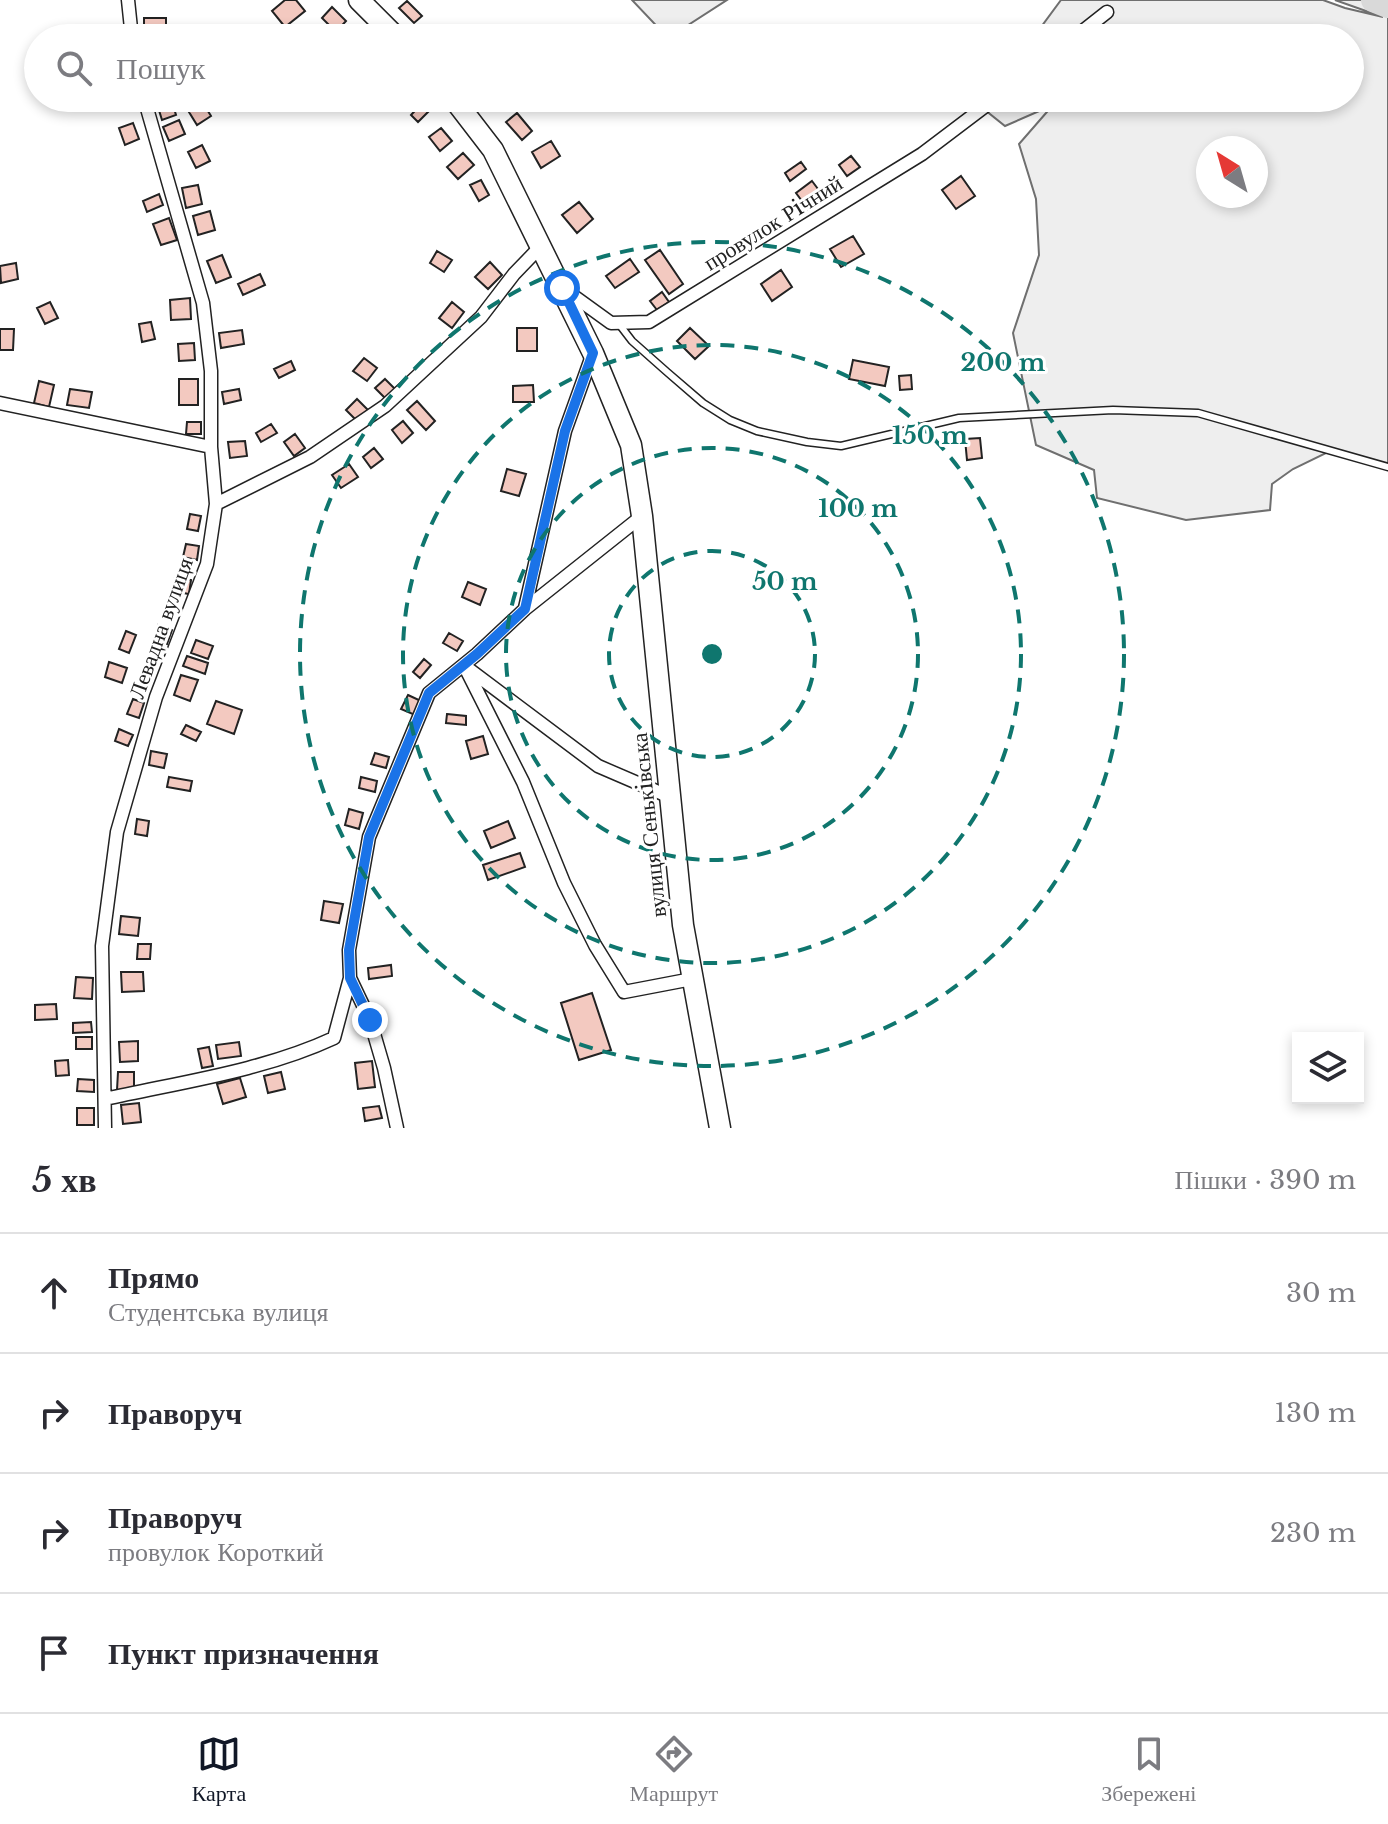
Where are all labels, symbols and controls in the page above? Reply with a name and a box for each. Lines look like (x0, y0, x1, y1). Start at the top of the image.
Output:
search box (24, 24, 1364, 112)
icon: search (52, 46, 96, 90)
text: Пошук (116, 50, 205, 87)
north arrow (1196, 136, 1268, 208)
street label: провулок Рiчний (699, 169, 848, 276)
route start (544, 270, 580, 306)
text: 200 m (961, 348, 1046, 377)
text: 150 m (892, 421, 968, 450)
text: 100 m (818, 494, 898, 523)
street label: Левадна вулиця (123, 554, 199, 702)
text: 50 m (752, 567, 818, 596)
centre of rings (698, 640, 726, 668)
street label: вулиця Сенькiвська (626, 731, 672, 919)
route end (352, 1002, 388, 1038)
map controls (1292, 1032, 1364, 1104)
button: layers (1292, 1032, 1364, 1104)
text: 5 хв (32, 1159, 97, 1201)
text: Пішки · 390 m (1174, 1164, 1356, 1196)
text: Прямо (108, 1259, 199, 1296)
icon: ahead (32, 1271, 76, 1315)
text: 30 m (1286, 1277, 1356, 1309)
text: Студентська вулиця (108, 1296, 328, 1328)
icon: right (32, 1391, 76, 1435)
text: Праворуч (108, 1395, 242, 1432)
text: 130 m (1274, 1397, 1356, 1429)
text: Праворуч (108, 1499, 242, 1536)
icon: right (32, 1511, 76, 1555)
text: 230 m (1270, 1517, 1356, 1549)
text: провулок Короткий (108, 1536, 324, 1568)
icon: arrive (32, 1631, 76, 1675)
text: Пункт призначення (108, 1635, 379, 1672)
tab: Карта (192, 1732, 246, 1807)
tab: Маршрут (629, 1732, 718, 1807)
tab: Збережені (1101, 1732, 1196, 1807)

